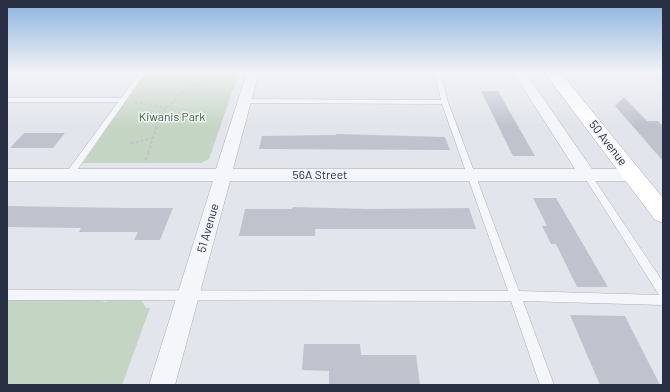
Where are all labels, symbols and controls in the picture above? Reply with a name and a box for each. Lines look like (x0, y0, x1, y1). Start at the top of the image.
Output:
park label: Kiwanis Park (139, 110, 205, 124)
street label: 50 Avenue (586, 117, 630, 169)
street label: 56A Street (293, 168, 347, 182)
street label: 51 Avenue (194, 202, 222, 254)

